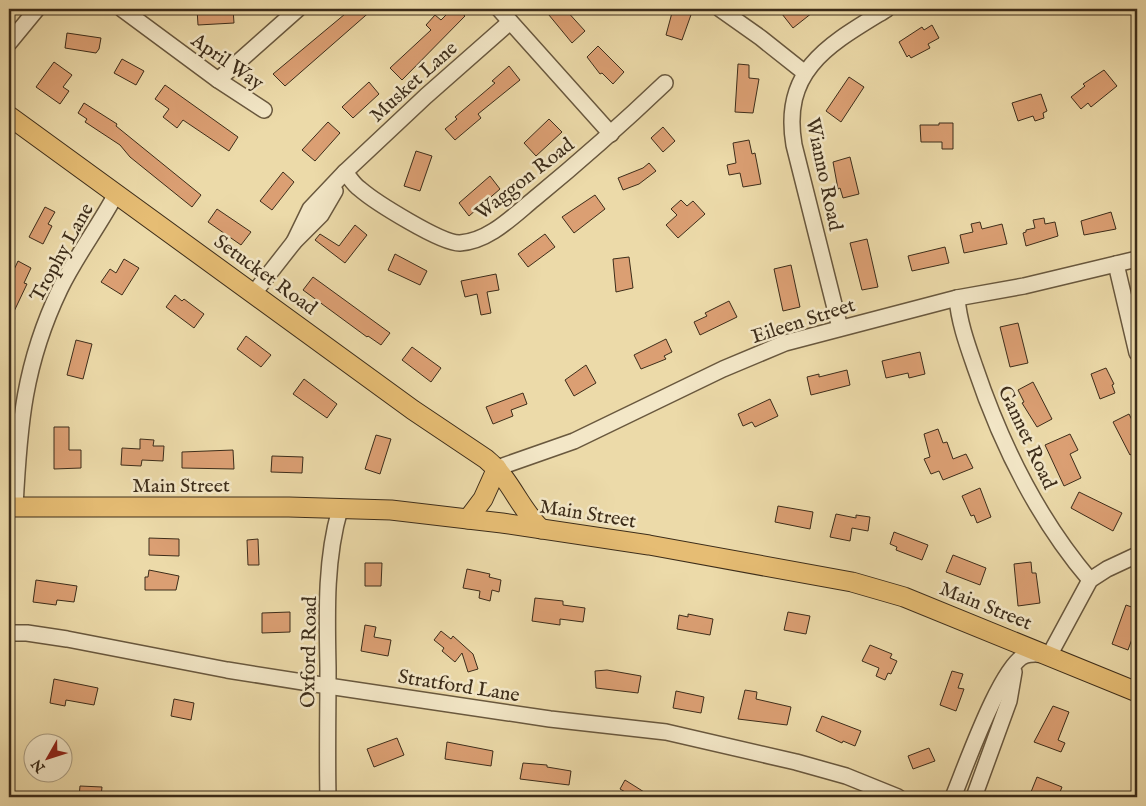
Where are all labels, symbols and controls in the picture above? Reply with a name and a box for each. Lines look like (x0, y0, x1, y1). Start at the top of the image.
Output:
street label: April Way (185, 28, 268, 96)
street label: Musket Lane (365, 36, 463, 128)
street label: Wianno Road (799, 116, 848, 233)
street label: Waggon Road (470, 132, 580, 226)
street label: Trophy Lane (25, 199, 100, 307)
street label: Setucket Road (209, 229, 322, 321)
street label: Eileen Street (748, 293, 859, 350)
street label: Gannet Road (992, 382, 1062, 494)
street label: Main Street (132, 474, 230, 499)
street label: Main Street (538, 495, 638, 534)
street label: Main Street (936, 577, 1035, 636)
street label: Oxford Road (296, 596, 323, 708)
street label: Stratford Lane (396, 665, 521, 708)
north arrow (22, 734, 72, 784)
text: N (28, 755, 50, 777)

